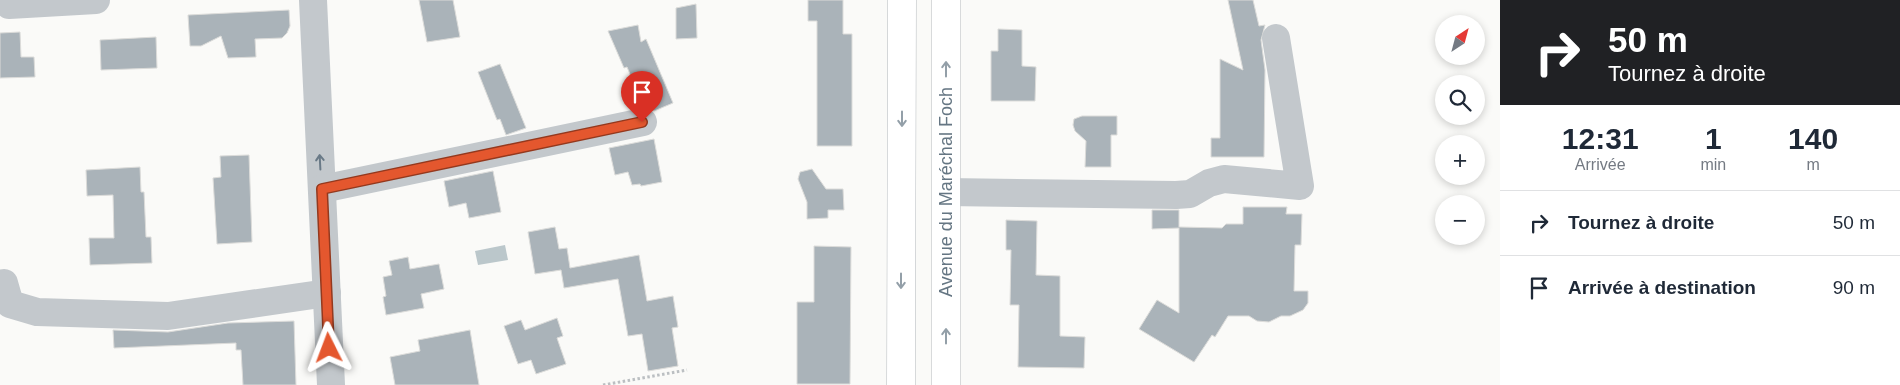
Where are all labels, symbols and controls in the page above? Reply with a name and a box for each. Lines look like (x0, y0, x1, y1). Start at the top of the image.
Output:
north arrow (1435, 15, 1485, 65)
map controls (1435, 15, 1485, 245)
icon: right (1525, 20, 1590, 85)
text: 50 m (1608, 20, 1688, 59)
one-way arrow (941, 61, 951, 78)
text: Tournez à droite (1608, 61, 1766, 86)
pin (621, 71, 663, 122)
button: search (1435, 75, 1485, 125)
icon: arrive (628, 78, 656, 106)
street label: Avenue du Maréchal Foch (936, 87, 956, 297)
one-way arrow (897, 110, 907, 126)
text: 12:31 (1562, 122, 1639, 155)
text: 1 (1705, 122, 1722, 155)
text: 140 (1788, 122, 1838, 155)
button: + (1435, 135, 1485, 185)
one-way arrow (316, 154, 325, 170)
text: Arrivée (1575, 156, 1626, 173)
text: min (1700, 156, 1726, 173)
text: m (1806, 156, 1820, 173)
button: − (1435, 195, 1485, 245)
icon: right (1525, 209, 1553, 237)
text: Tournez à droite (1568, 212, 1714, 233)
text: 50 m (1833, 212, 1875, 233)
one-way arrow (896, 272, 906, 289)
icon: arrive (1525, 274, 1553, 302)
text: Arrivée à destination (1568, 277, 1756, 298)
text: 90 m (1833, 277, 1875, 298)
position arrow (302, 321, 354, 373)
one-way arrow (941, 329, 951, 345)

